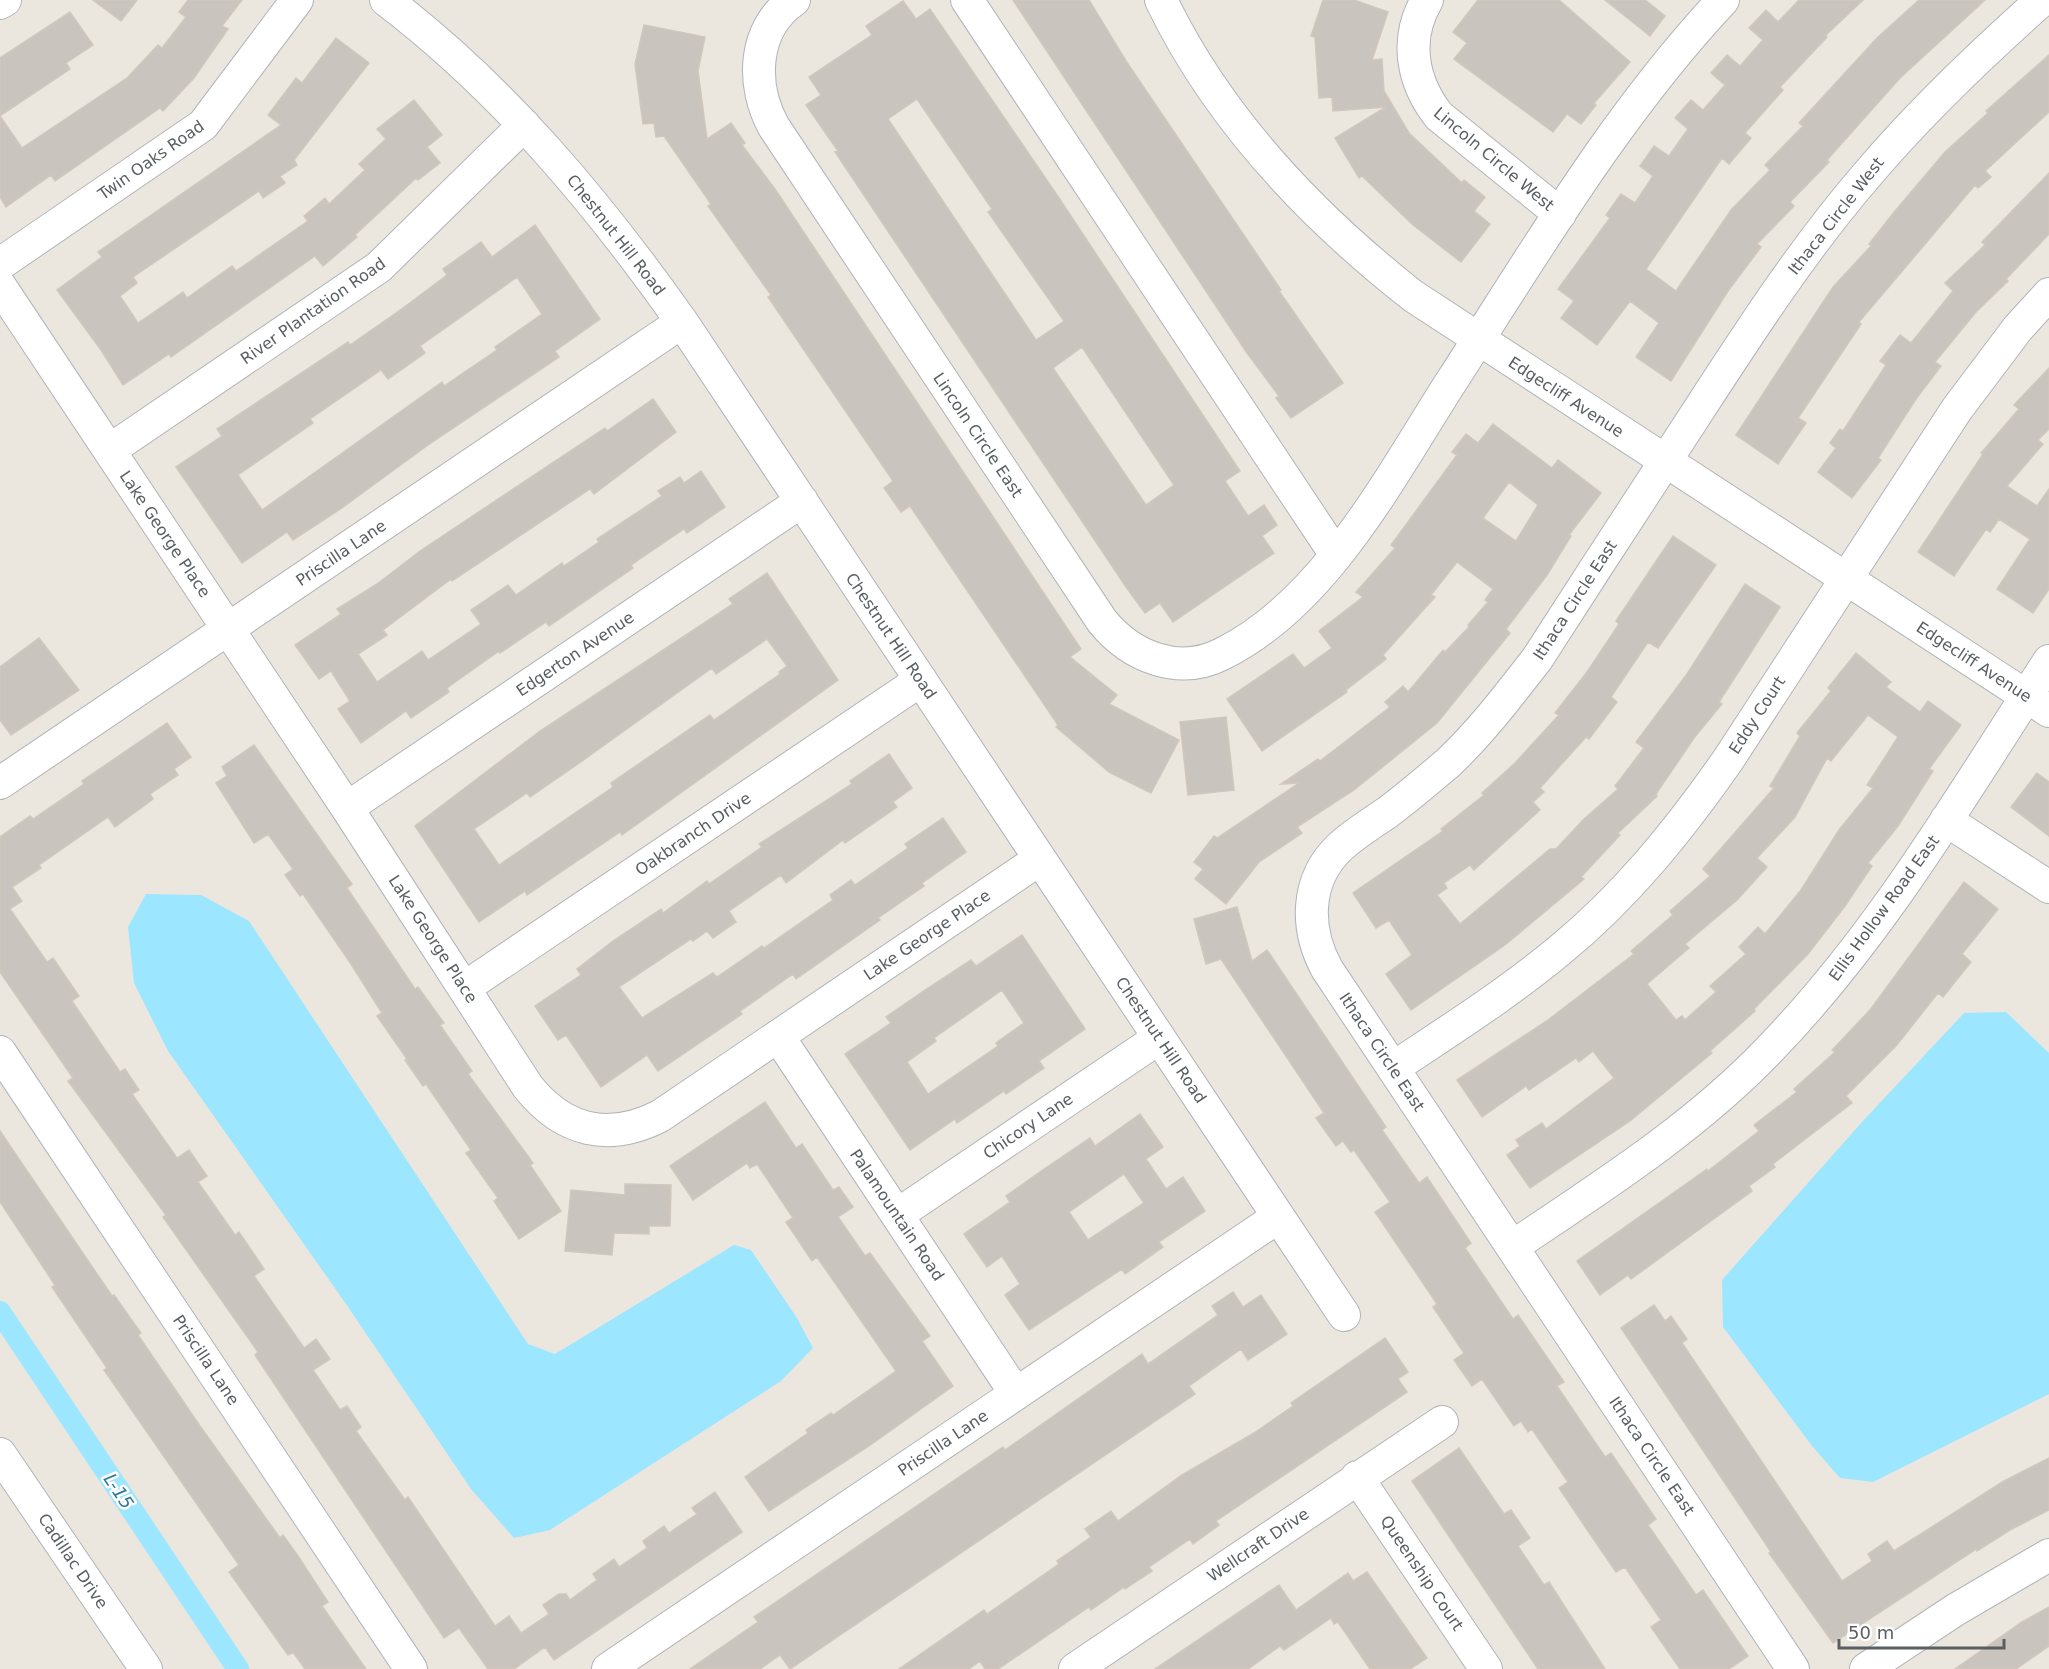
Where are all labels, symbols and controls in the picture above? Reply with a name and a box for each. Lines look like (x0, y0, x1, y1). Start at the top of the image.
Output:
street label: Lincoln Circle West (1430, 103, 1558, 215)
street label: Twin Oaks Road (93, 116, 208, 204)
street label: Ithaca Circle West (1784, 153, 1888, 279)
street label: Chestnut Hill Road (563, 171, 669, 299)
street label: River Plantation Road (237, 254, 389, 368)
street label: Edgecliff Avenue (1505, 353, 1627, 441)
street label: Lincoln Circle East (929, 369, 1027, 501)
street label: Lake George Place (116, 467, 214, 601)
street label: Priscilla Lane (292, 516, 390, 590)
street label: Ithaca Circle East (1529, 536, 1621, 664)
street label: Chestnut Hill Road (842, 569, 940, 703)
street label: Edgerton Avenue (513, 608, 637, 700)
street label: Edgecliff Avenue (1913, 618, 2035, 706)
street label: Eddy Court (1725, 673, 1789, 757)
street label: Oakbranch Drive (632, 788, 754, 880)
street label: Ellis Hollow Road East (1825, 832, 1943, 984)
street label: Lake George Place (385, 872, 481, 1006)
street label: Lake George Place (860, 886, 994, 984)
street label: Chestnut Hill Road (1112, 973, 1210, 1107)
street label: Ithaca Circle East (1335, 989, 1429, 1115)
street label: Chicory Lane (979, 1089, 1077, 1163)
street label: Palamountain Road (846, 1146, 948, 1284)
street label: Priscilla Lane (169, 1311, 243, 1409)
street label: Ithaca Circle East (1605, 1393, 1699, 1519)
street label: Priscilla Lane (894, 1406, 992, 1480)
water label: L-15 (100, 1469, 138, 1513)
street label: Wellcraft Drive (1204, 1504, 1312, 1586)
street label: Cadillac Drive (34, 1510, 112, 1612)
street label: Queenship Court (1376, 1512, 1468, 1634)
scale bar (1839, 1612, 2004, 1650)
text: 50 m (1848, 1622, 1894, 1643)

